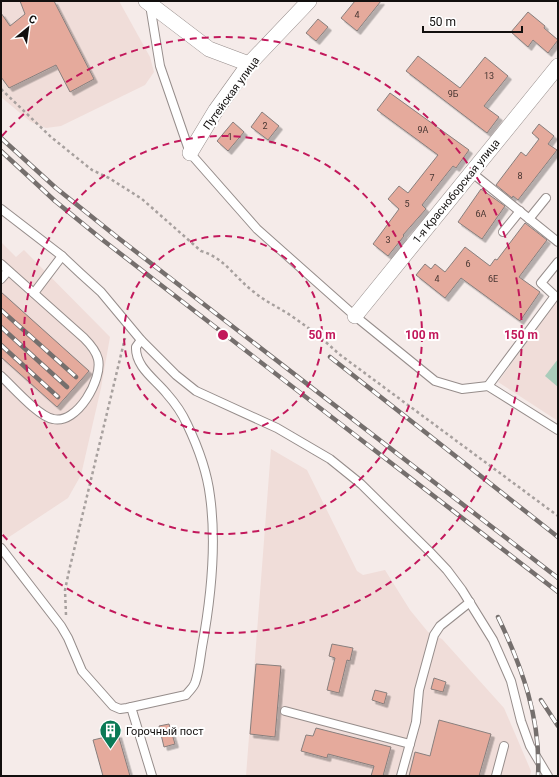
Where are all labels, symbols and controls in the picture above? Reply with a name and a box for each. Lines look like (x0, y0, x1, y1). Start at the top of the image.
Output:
north arrow (8, 8, 48, 48)
scale bar (423, 8, 522, 34)
house number: 4 (354, 10, 360, 20)
text: С (26, 12, 39, 27)
text: 50 m (429, 15, 456, 29)
street label: Путейская улица (201, 54, 262, 132)
house number: 13 (484, 71, 494, 81)
house number: 9Б (448, 89, 459, 99)
house number: 2 (262, 121, 268, 131)
house number: 9А (418, 125, 429, 135)
house number: 1 (227, 132, 233, 142)
street label: 1-я Красноборская улица (410, 136, 503, 246)
house number: 8 (517, 171, 523, 181)
house number: 7 (429, 173, 435, 183)
house number: 5 (404, 199, 410, 209)
house number: 6А (476, 209, 487, 219)
house number: 3 (385, 235, 391, 245)
house number: 6 (465, 259, 471, 269)
house number: 4 (434, 274, 440, 284)
house number: 6Е (488, 274, 498, 284)
centre of rings (216, 328, 230, 342)
text: 50 m (308, 328, 336, 342)
text: 100 m (405, 328, 439, 342)
text: 150 m (504, 328, 538, 342)
building icon: Горочный пост (98, 718, 124, 751)
place label: Горочный пост (126, 725, 204, 738)

